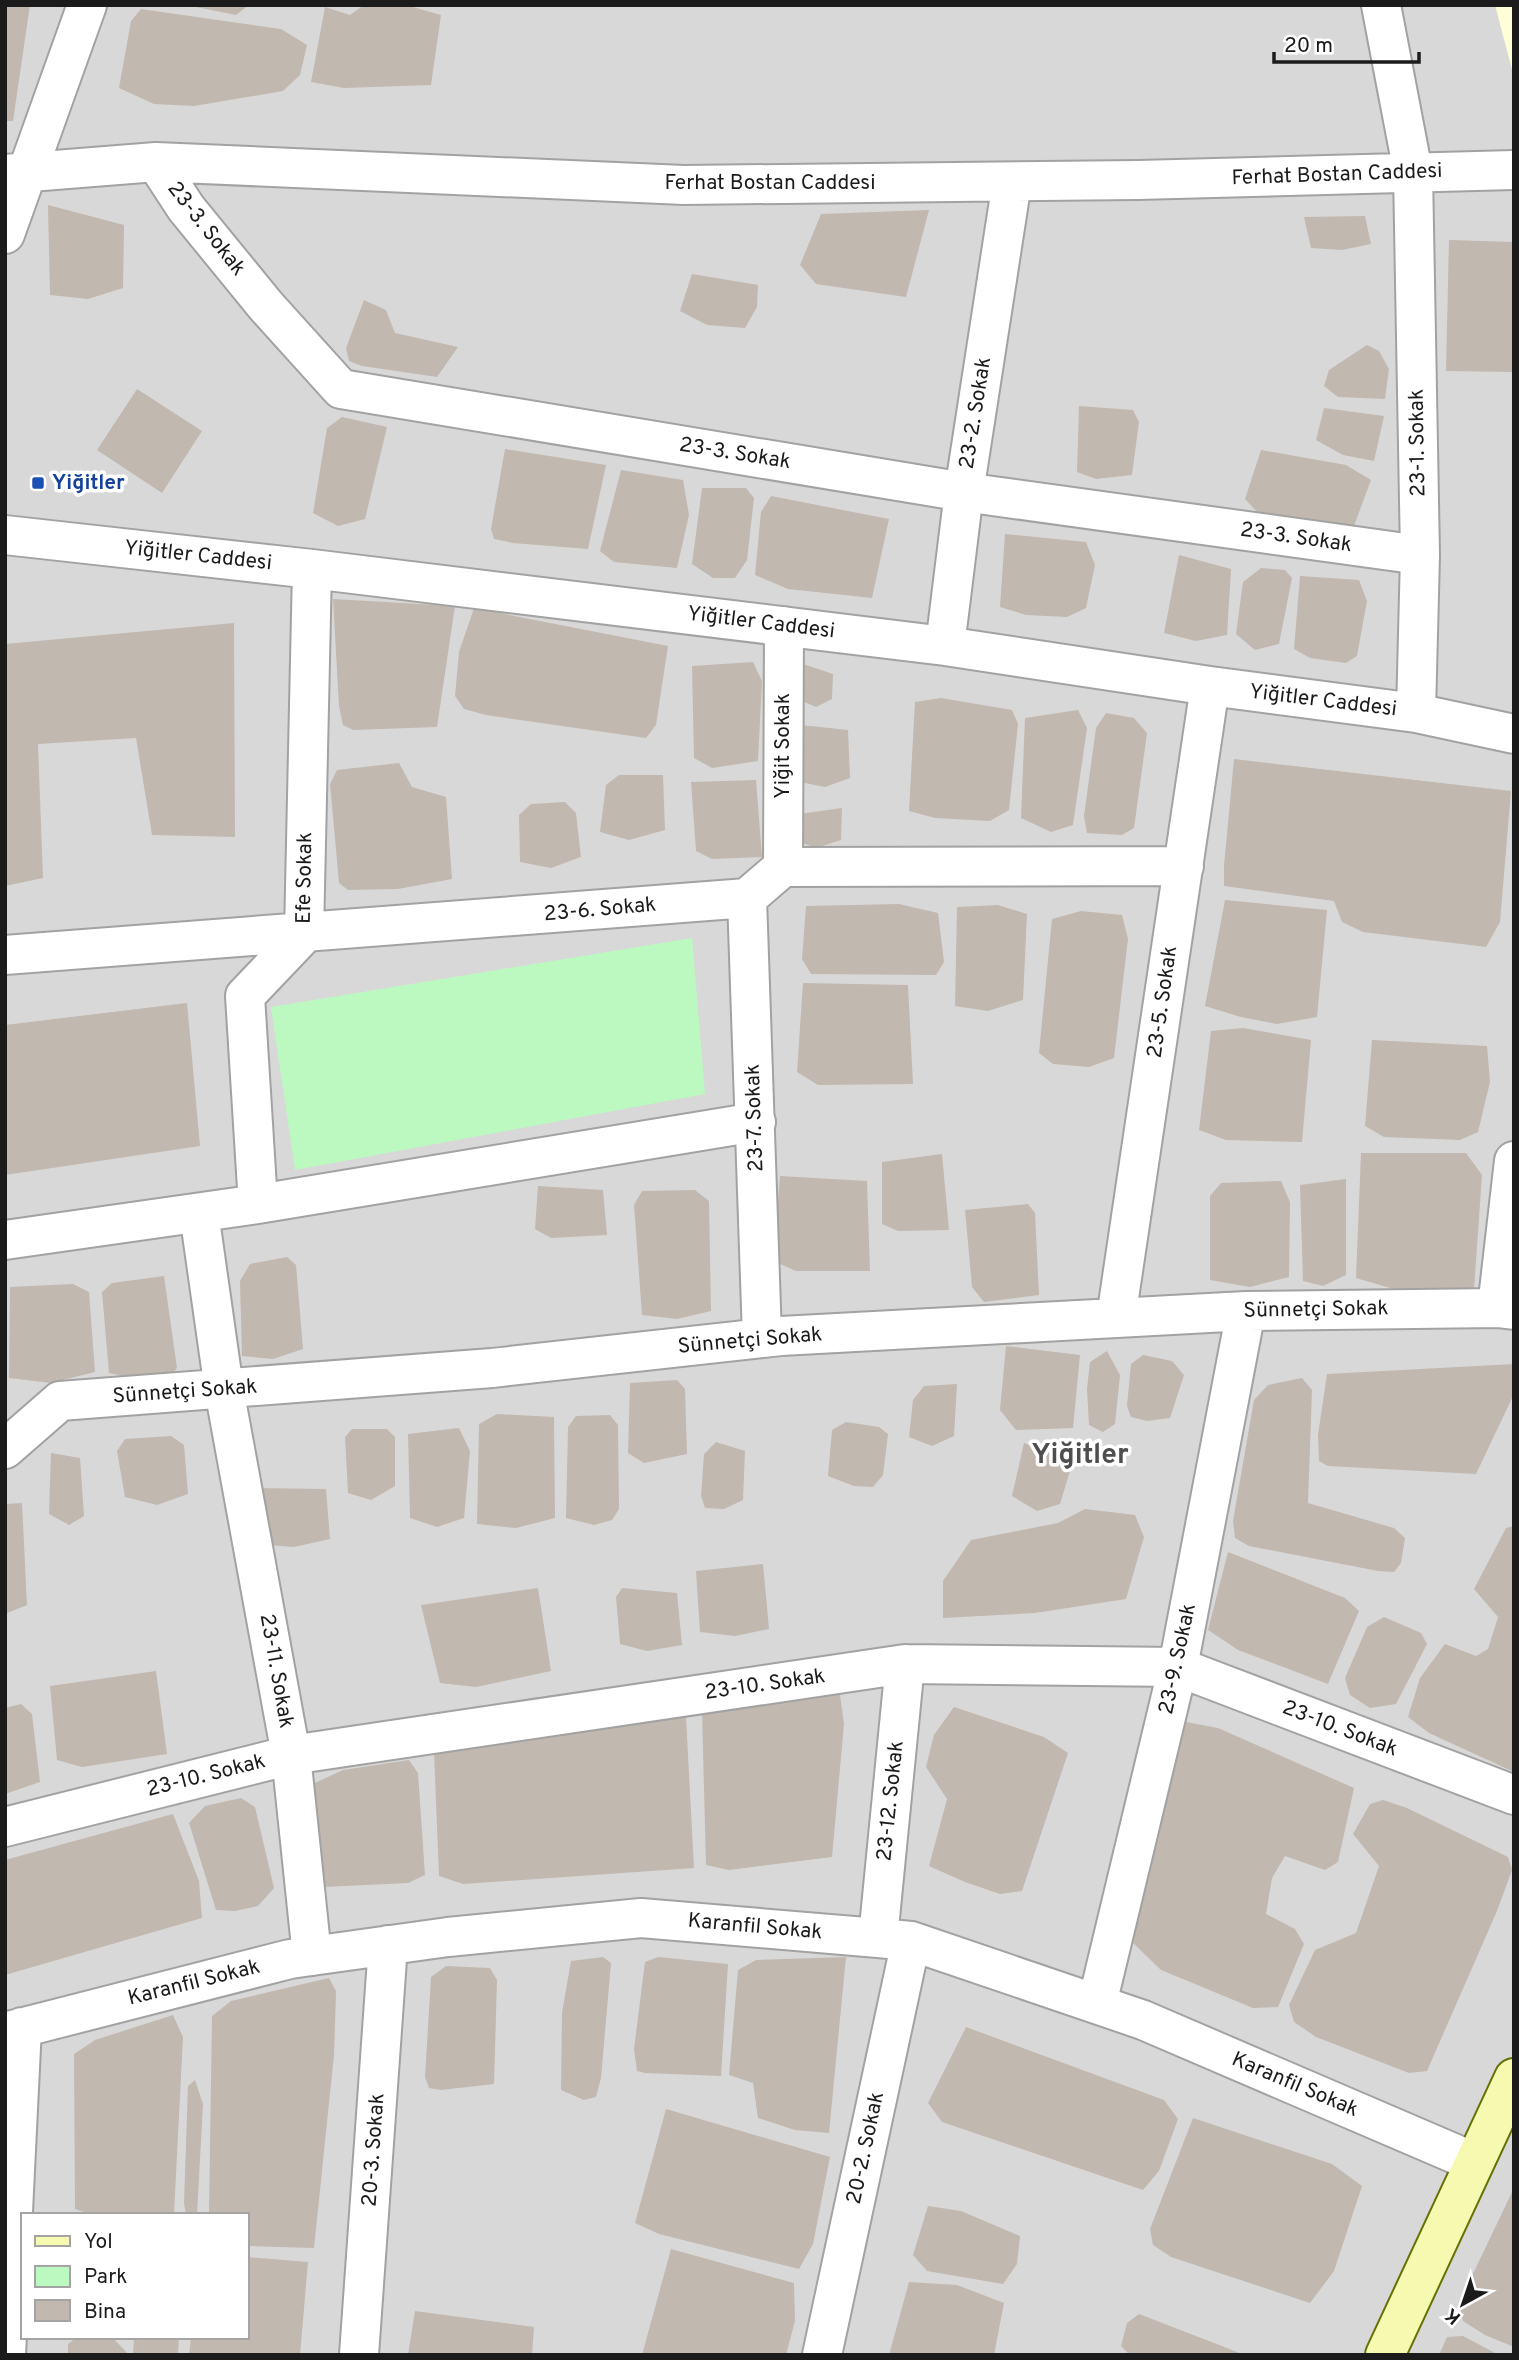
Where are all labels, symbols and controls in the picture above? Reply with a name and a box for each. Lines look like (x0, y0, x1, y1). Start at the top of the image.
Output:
scale bar (1274, 21, 1419, 65)
text: 20 m (1284, 33, 1333, 60)
street label: Ferhat Bostan Caddesi (1231, 158, 1443, 192)
street label: Ferhat Bostan Caddesi (665, 170, 875, 197)
street label: 23-3. Sokak (161, 176, 251, 282)
street label: 23-2. Sokak (954, 355, 998, 471)
street label: 23-1. Sokak (1404, 389, 1432, 497)
street label: 23-3. Sokak (677, 432, 793, 476)
place label: Yiğitler (52, 470, 125, 497)
marker: Yiğitler (30, 475, 46, 491)
street label: 23-3. Sokak (1238, 517, 1354, 559)
street label: Yiğitler Caddesi (123, 535, 273, 577)
street label: Yiğitler Caddesi (686, 601, 836, 645)
street label: Yiğitler Caddesi (1248, 679, 1398, 723)
street label: Yiğit Sokak (770, 693, 797, 799)
street label: Efe Sokak (291, 832, 319, 924)
street label: 23-6. Sokak (543, 892, 657, 928)
street label: 23-5. Sokak (1142, 944, 1184, 1060)
street label: 23-7. Sokak (740, 1064, 770, 1172)
street label: Sünnetçi Sokak (1243, 1295, 1389, 1325)
street label: Sünnetçi Sokak (677, 1321, 823, 1361)
street label: Sünnetçi Sokak (112, 1373, 258, 1411)
district label: Yiğitler (1031, 1438, 1129, 1474)
street label: 23-9. Sokak (1153, 1601, 1203, 1717)
street label: 23-11. Sokak (253, 1612, 299, 1730)
street label: 23-10. Sokak (703, 1663, 827, 1707)
street label: 23-10. Sokak (1278, 1695, 1402, 1763)
street label: 23-12. Sokak (871, 1739, 911, 1863)
street label: 23-10. Sokak (144, 1748, 268, 1804)
street label: Karanfil Sokak (686, 1908, 824, 1946)
street label: Karanfil Sokak (125, 1954, 263, 2012)
street label: Karanfil Sokak (1227, 2046, 1363, 2124)
street label: 20-2. Sokak (841, 2089, 891, 2207)
street label: 20-3. Sokak (357, 2092, 391, 2208)
legend (21, 2213, 248, 2339)
text: Yol (84, 2229, 113, 2256)
text: Park (84, 2264, 127, 2291)
north arrow (1428, 2269, 1498, 2339)
text: Bina (84, 2299, 126, 2326)
text: K (1440, 2302, 1466, 2329)

